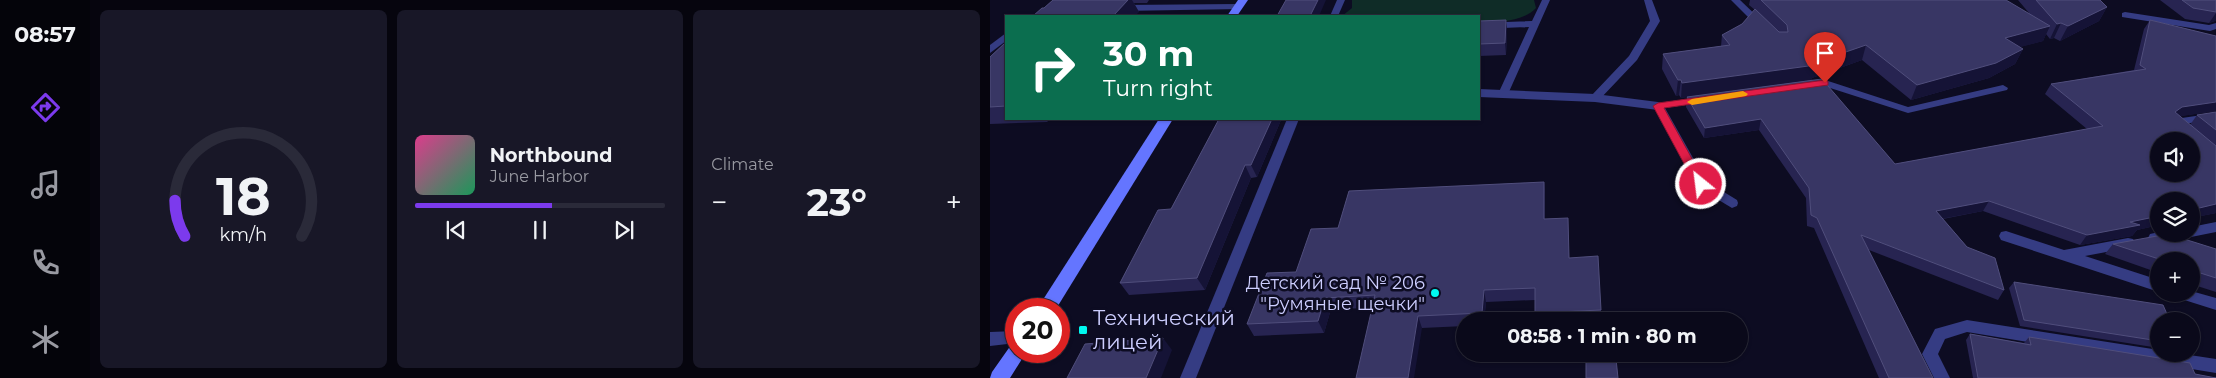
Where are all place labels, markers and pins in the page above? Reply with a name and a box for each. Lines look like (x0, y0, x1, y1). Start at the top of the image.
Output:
pin (1804, 32, 1846, 83)
place label: Детский сад № 206 "Румяные щечки" (1246, 272, 1425, 315)
marker: Детский сад № 206 "Румяные щечки" (1429, 287, 1441, 299)
place label: Технический лицей (1093, 305, 1235, 354)
marker: Технический лицей (1077, 324, 1089, 336)

